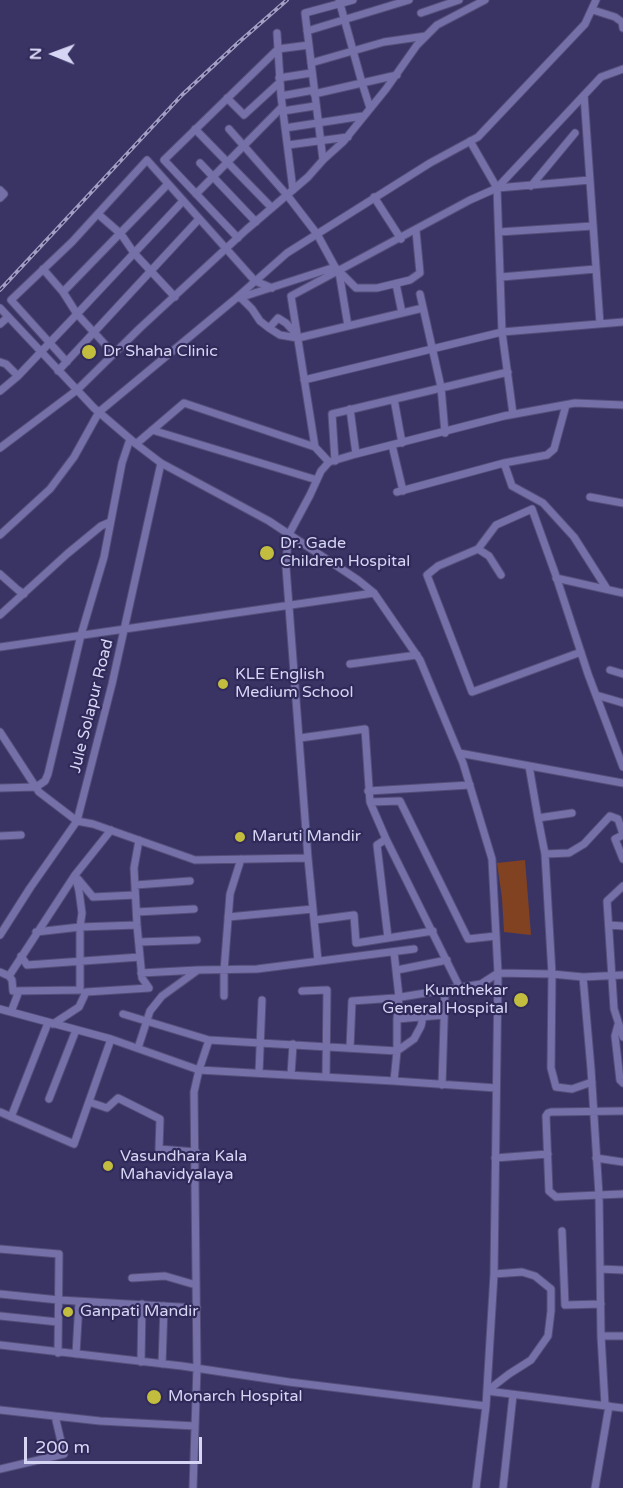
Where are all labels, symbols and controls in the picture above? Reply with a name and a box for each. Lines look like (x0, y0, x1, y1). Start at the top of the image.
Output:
north arrow (24, 24, 84, 84)
text: N (26, 47, 46, 60)
place label: Dr Shaha Clinic (103, 342, 218, 362)
marker: Dr Shaha Clinic (80, 343, 98, 361)
place label: Dr. Gade Children Hospital (280, 534, 410, 572)
marker: Dr. Gade Children Hospital (258, 544, 276, 562)
street label: Jule Solapur Road (66, 637, 118, 775)
place label: KLE English Medium School (235, 665, 354, 703)
marker: KLE English Medium School (216, 677, 230, 691)
place label: Maruti Mandir (252, 827, 361, 847)
marker: Maruti Mandir (233, 830, 247, 844)
place label: Kumthekar General Hospital (382, 981, 508, 1019)
marker: Kumthekar General Hospital (512, 991, 530, 1009)
place label: Vasundhara Kala Mahavidyalaya (120, 1147, 247, 1185)
marker: Vasundhara Kala Mahavidyalaya (101, 1159, 115, 1173)
place label: Ganpati Mandir (80, 1302, 198, 1322)
marker: Ganpati Mandir (61, 1305, 75, 1319)
place label: Monarch Hospital (168, 1387, 302, 1407)
marker: Monarch Hospital (145, 1388, 163, 1406)
scale bar (27, 1425, 206, 1463)
text: 200 m (35, 1436, 90, 1458)

